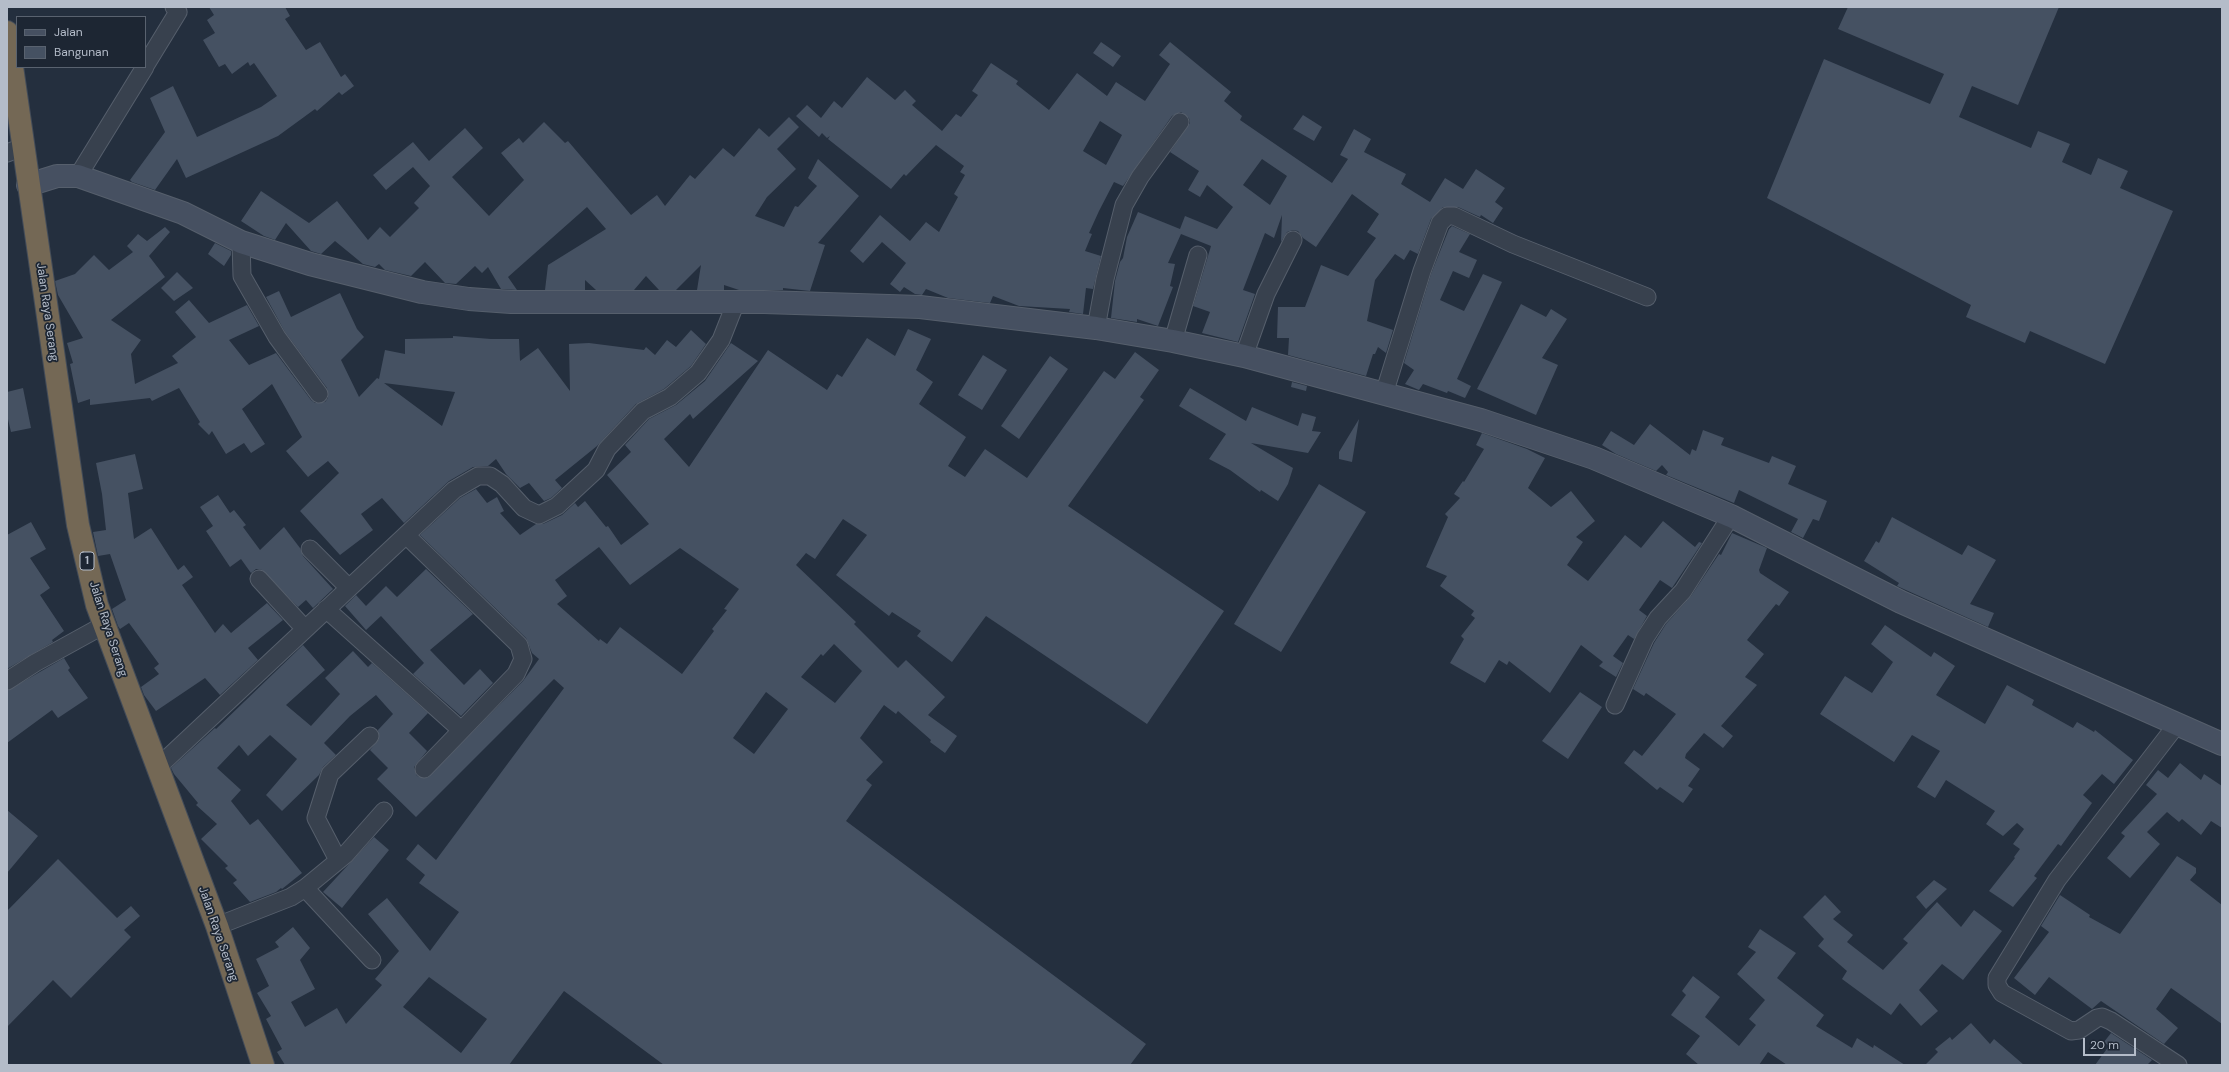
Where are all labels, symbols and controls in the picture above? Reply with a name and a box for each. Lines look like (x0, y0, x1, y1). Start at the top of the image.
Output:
legend (16, 16, 146, 68)
text: Jalan (54, 24, 83, 40)
text: Bangunan (54, 44, 109, 60)
street label: Jalan Raya Serang (33, 262, 61, 362)
road number: 1 (80, 552, 94, 570)
street label: Jalan Raya Serang (86, 579, 130, 679)
street label: Jalan Raya Serang (195, 885, 241, 983)
scale bar (2085, 1030, 2138, 1056)
text: 20 m (2090, 1037, 2119, 1053)

